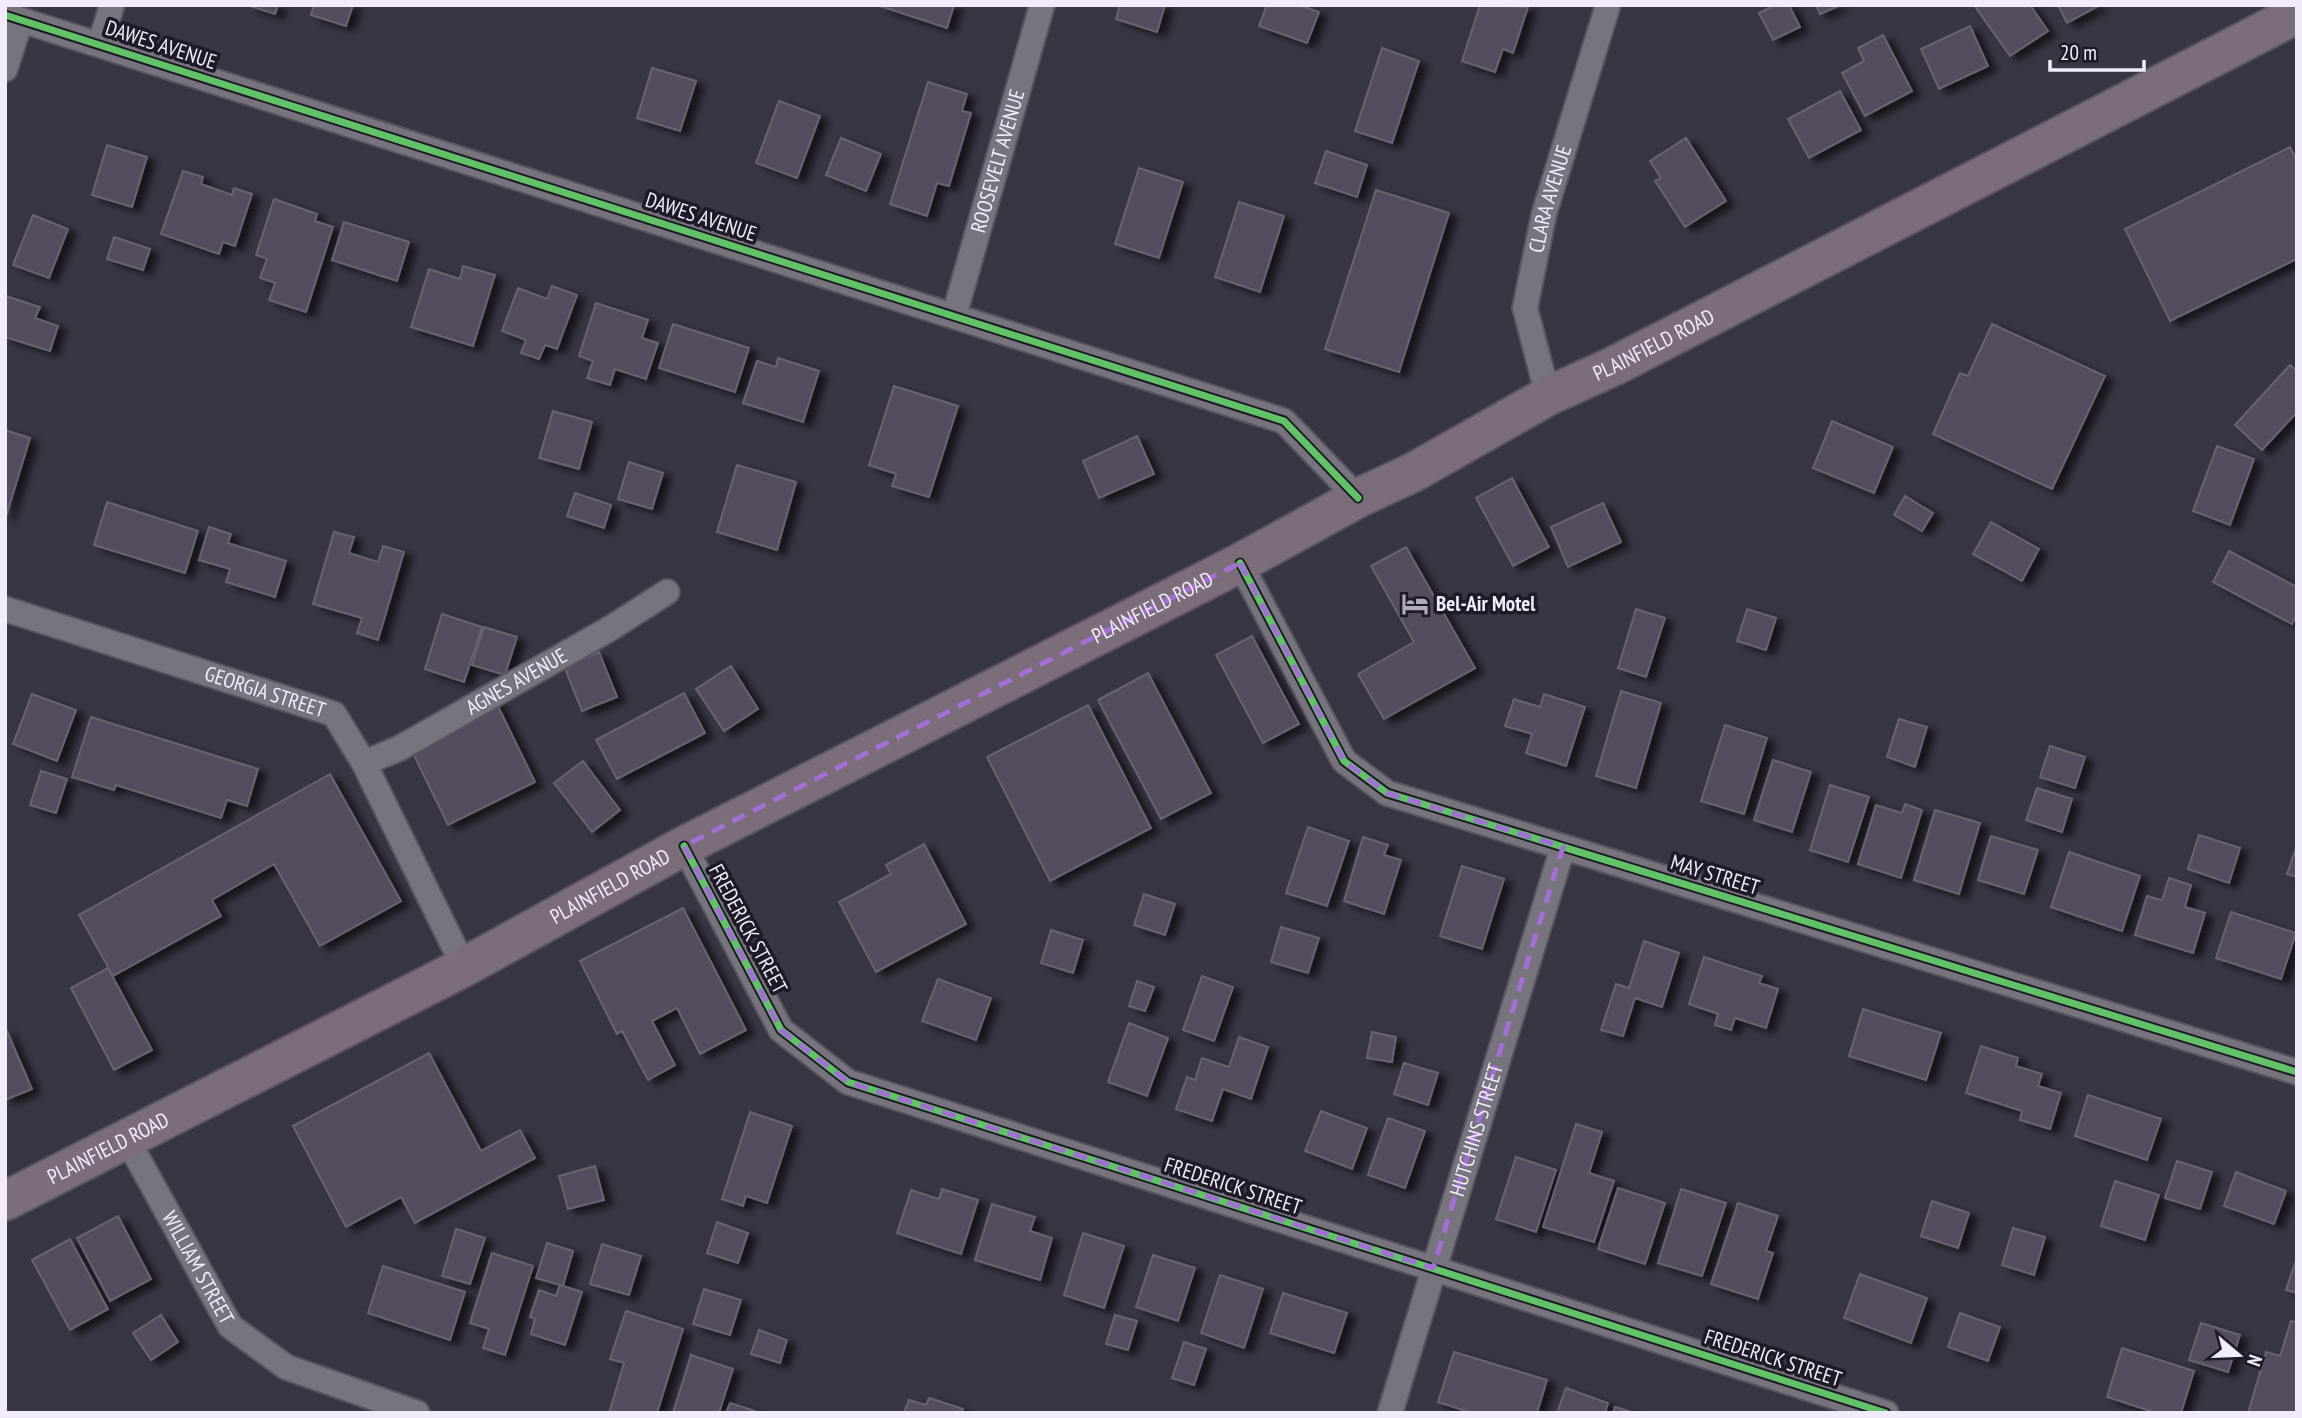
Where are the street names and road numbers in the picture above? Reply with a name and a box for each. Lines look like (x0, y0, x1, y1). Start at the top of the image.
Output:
street label: DAWES AVENUE (102, 14, 220, 75)
street label: ROOSEVELT AVENUE (964, 86, 1030, 236)
street label: CLARA AVENUE (1523, 142, 1577, 255)
street label: DAWES AVENUE (642, 186, 760, 247)
street label: PLAINFIELD ROAD (1589, 303, 1719, 387)
street label: PLAINFIELD ROAD (1087, 565, 1218, 649)
street label: AGNES AVENUE (461, 642, 572, 721)
street label: GEORGIA STREET (201, 660, 330, 724)
street label: PLAINFIELD ROAD (545, 842, 675, 930)
street label: MAY STREET (1667, 848, 1763, 901)
street label: FREDERICK STREET (703, 859, 794, 999)
street label: HUTCHINS STREET (1443, 1060, 1509, 1199)
street label: PLAINFIELD ROAD (43, 1106, 173, 1190)
street label: FREDERICK STREET (1161, 1151, 1306, 1221)
street label: WILLIAM STREET (156, 1206, 241, 1329)
street label: FREDERICK STREET (1701, 1323, 1846, 1393)

